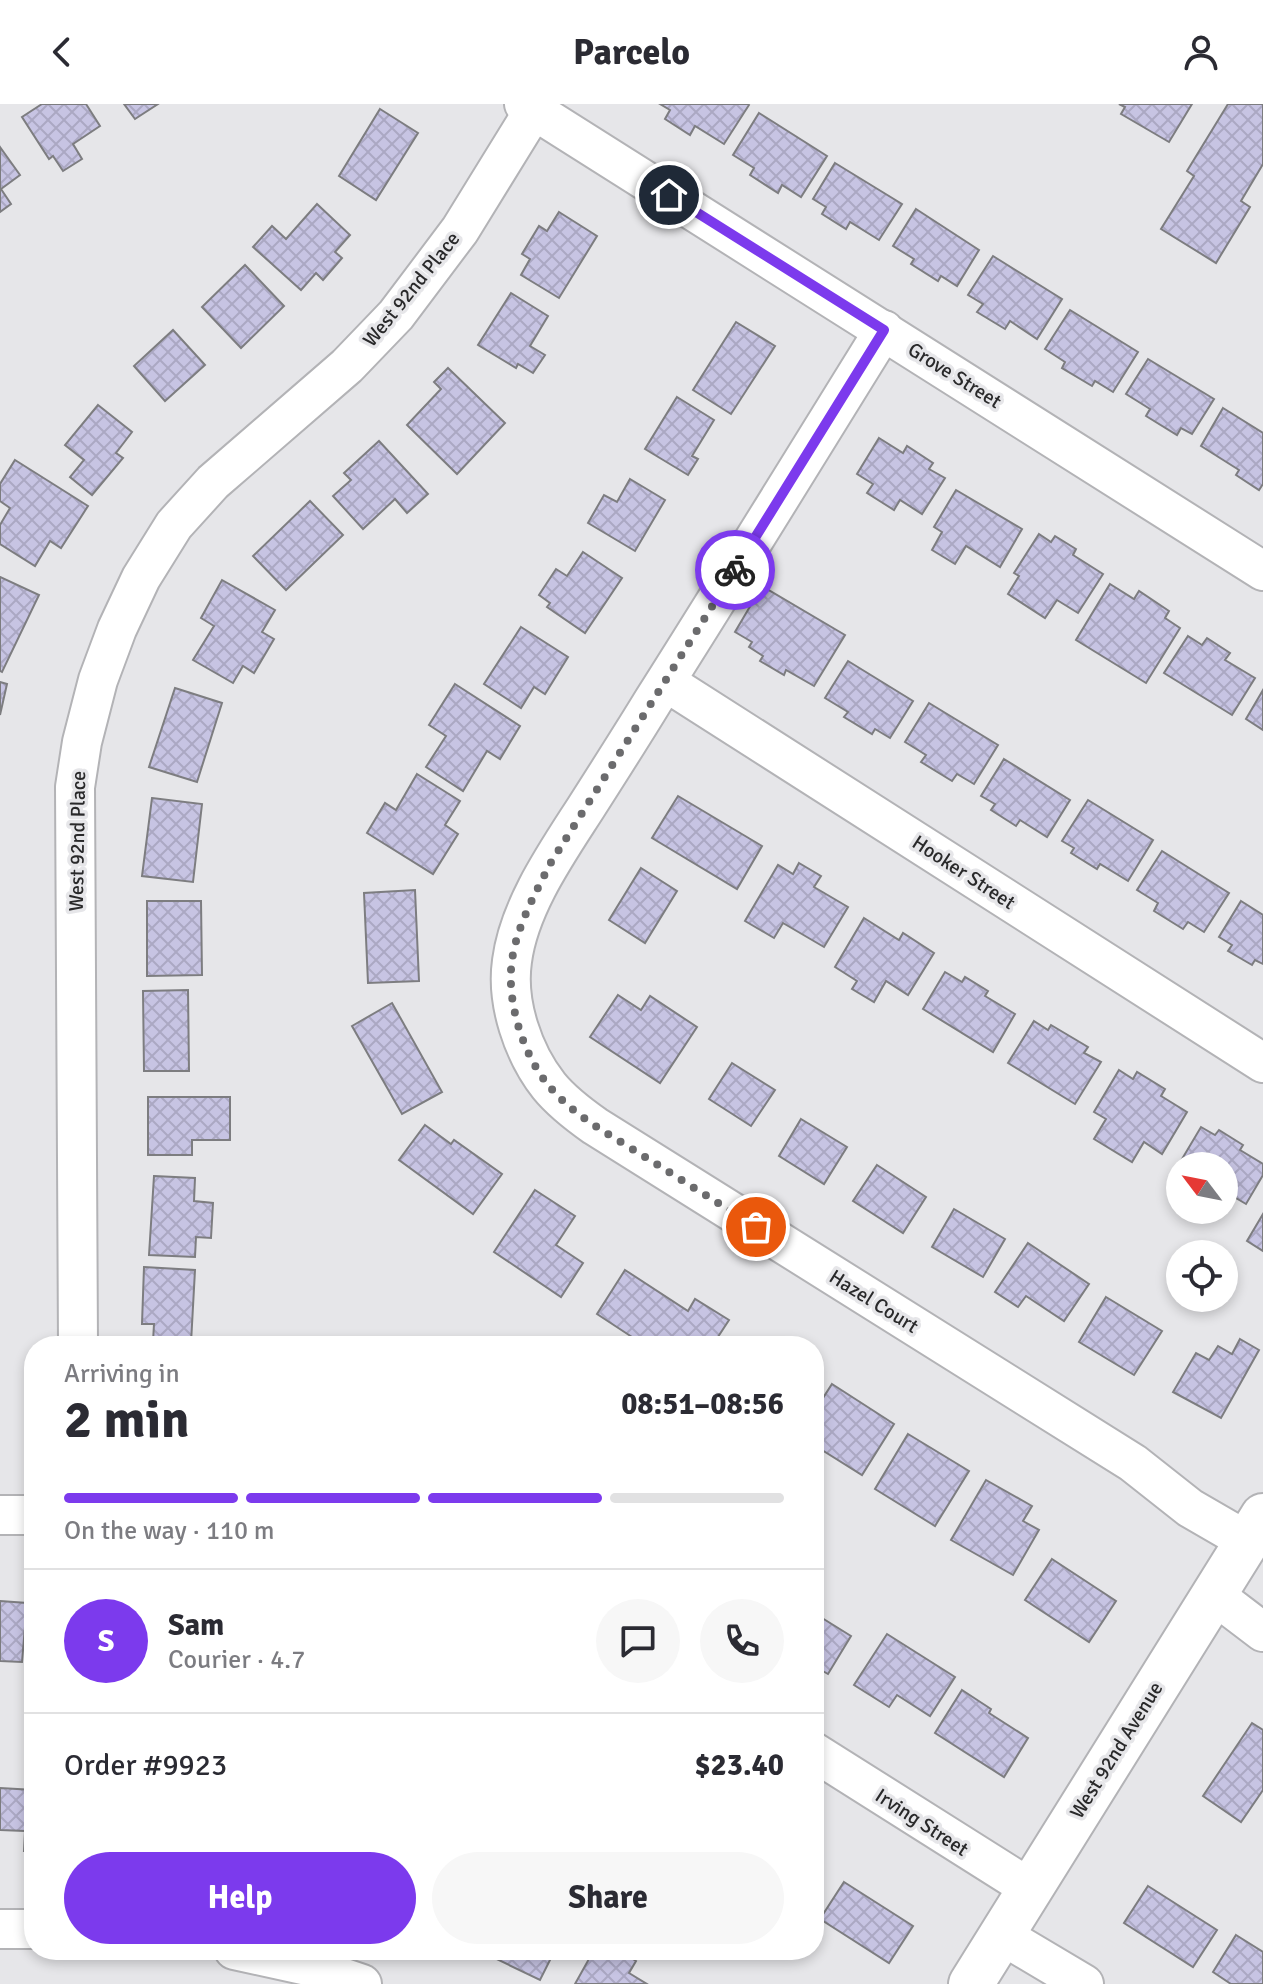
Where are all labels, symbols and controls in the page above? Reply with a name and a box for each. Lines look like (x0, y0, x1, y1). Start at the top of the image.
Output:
icon: back (40, 30, 84, 74)
text: Parcelo (573, 30, 690, 75)
icon: person (1179, 30, 1223, 74)
pin (635, 161, 703, 229)
icon: home (647, 173, 691, 217)
street label: West 92nd Place (357, 227, 465, 352)
street label: Grove Street (903, 337, 1006, 414)
courier (695, 530, 775, 610)
icon: bike (713, 548, 757, 592)
street label: West 92nd Place (64, 771, 91, 911)
street label: Hooker Street (908, 830, 1020, 915)
north arrow (1166, 1152, 1238, 1224)
map controls (1166, 1152, 1238, 1312)
pin (722, 1193, 790, 1261)
icon: bag (734, 1205, 778, 1249)
button: locate (1166, 1240, 1238, 1312)
street label: Hazel Court (824, 1264, 923, 1339)
text: Arriving in (64, 1358, 180, 1390)
text: 08:51–08:56 (621, 1386, 784, 1423)
text: 2 min (64, 1388, 190, 1452)
text: On the way · 110 m (64, 1515, 274, 1547)
button: chat (596, 1599, 680, 1683)
button: phone (700, 1599, 784, 1683)
text: Sam (168, 1607, 224, 1644)
text: S (98, 1623, 114, 1660)
text: Courier · 4.7 (168, 1644, 305, 1676)
street label: West 92nd Avenue (1064, 1677, 1168, 1823)
text: Order #9923 (64, 1747, 227, 1784)
text: $23.40 (694, 1747, 784, 1784)
street label: Irving Street (870, 1783, 973, 1862)
button: Help (64, 1852, 416, 1944)
button: Share (432, 1852, 784, 1944)

